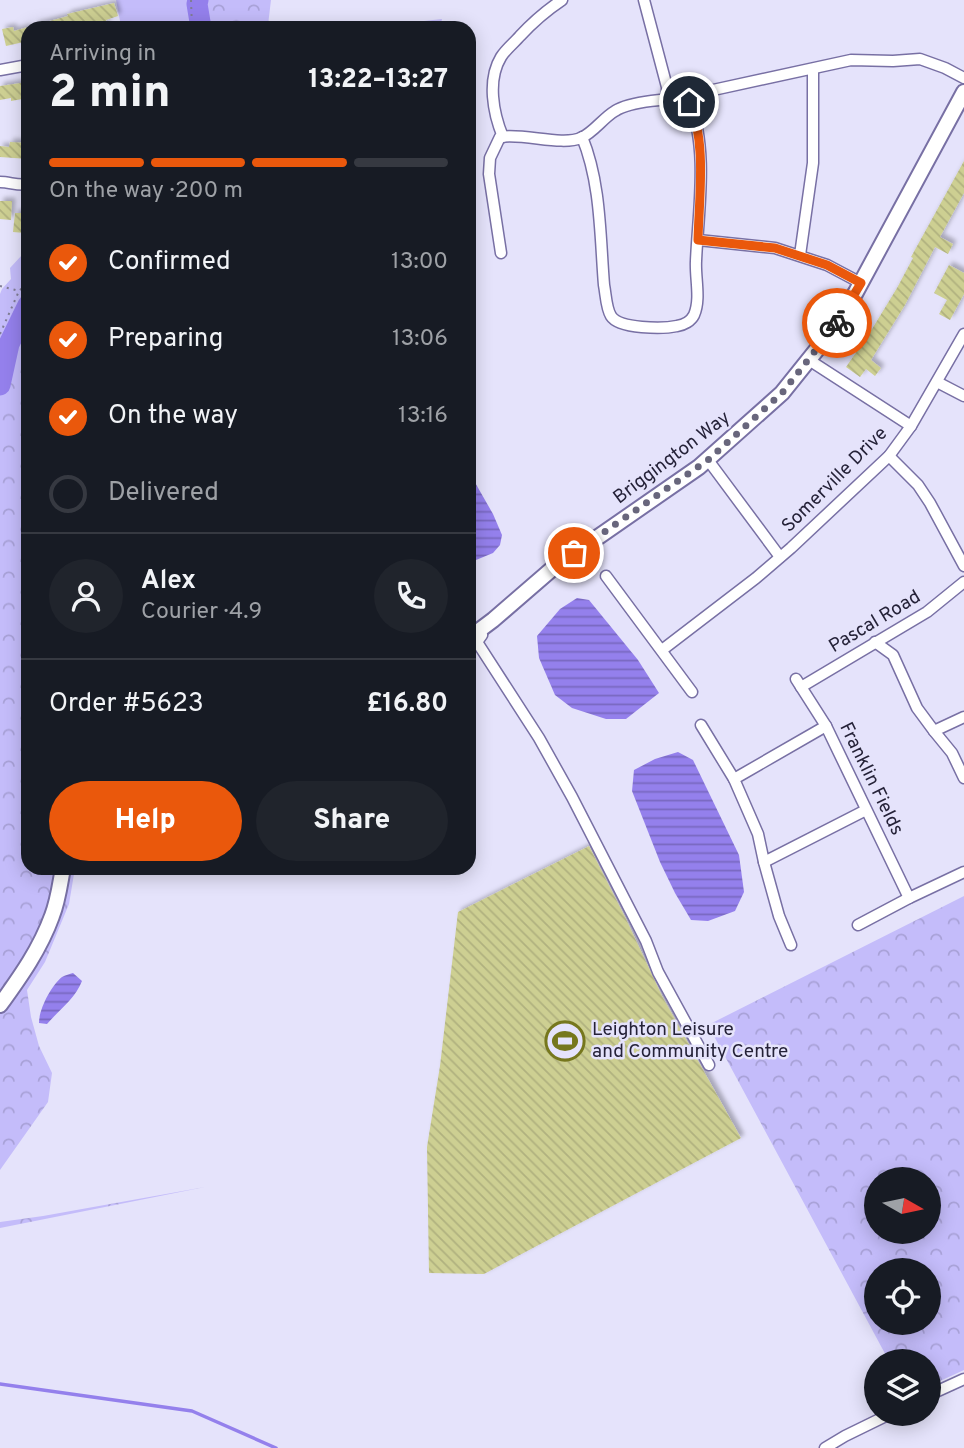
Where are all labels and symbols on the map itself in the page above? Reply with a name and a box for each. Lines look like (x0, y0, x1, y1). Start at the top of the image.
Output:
pin (659, 72, 719, 132)
courier (802, 288, 872, 358)
street label: Briggington Way (609, 406, 735, 510)
street label: Somerville Drive (777, 422, 893, 538)
pin (544, 523, 604, 583)
street label: Pascal Road (825, 585, 925, 659)
street label: Franklin Fields (833, 719, 909, 839)
place label: Leighton Leisure and Community Centre (592, 1018, 788, 1064)
sports icon: Leighton Leisure and Community Centre (544, 1020, 586, 1062)
north arrow (864, 1167, 942, 1244)

